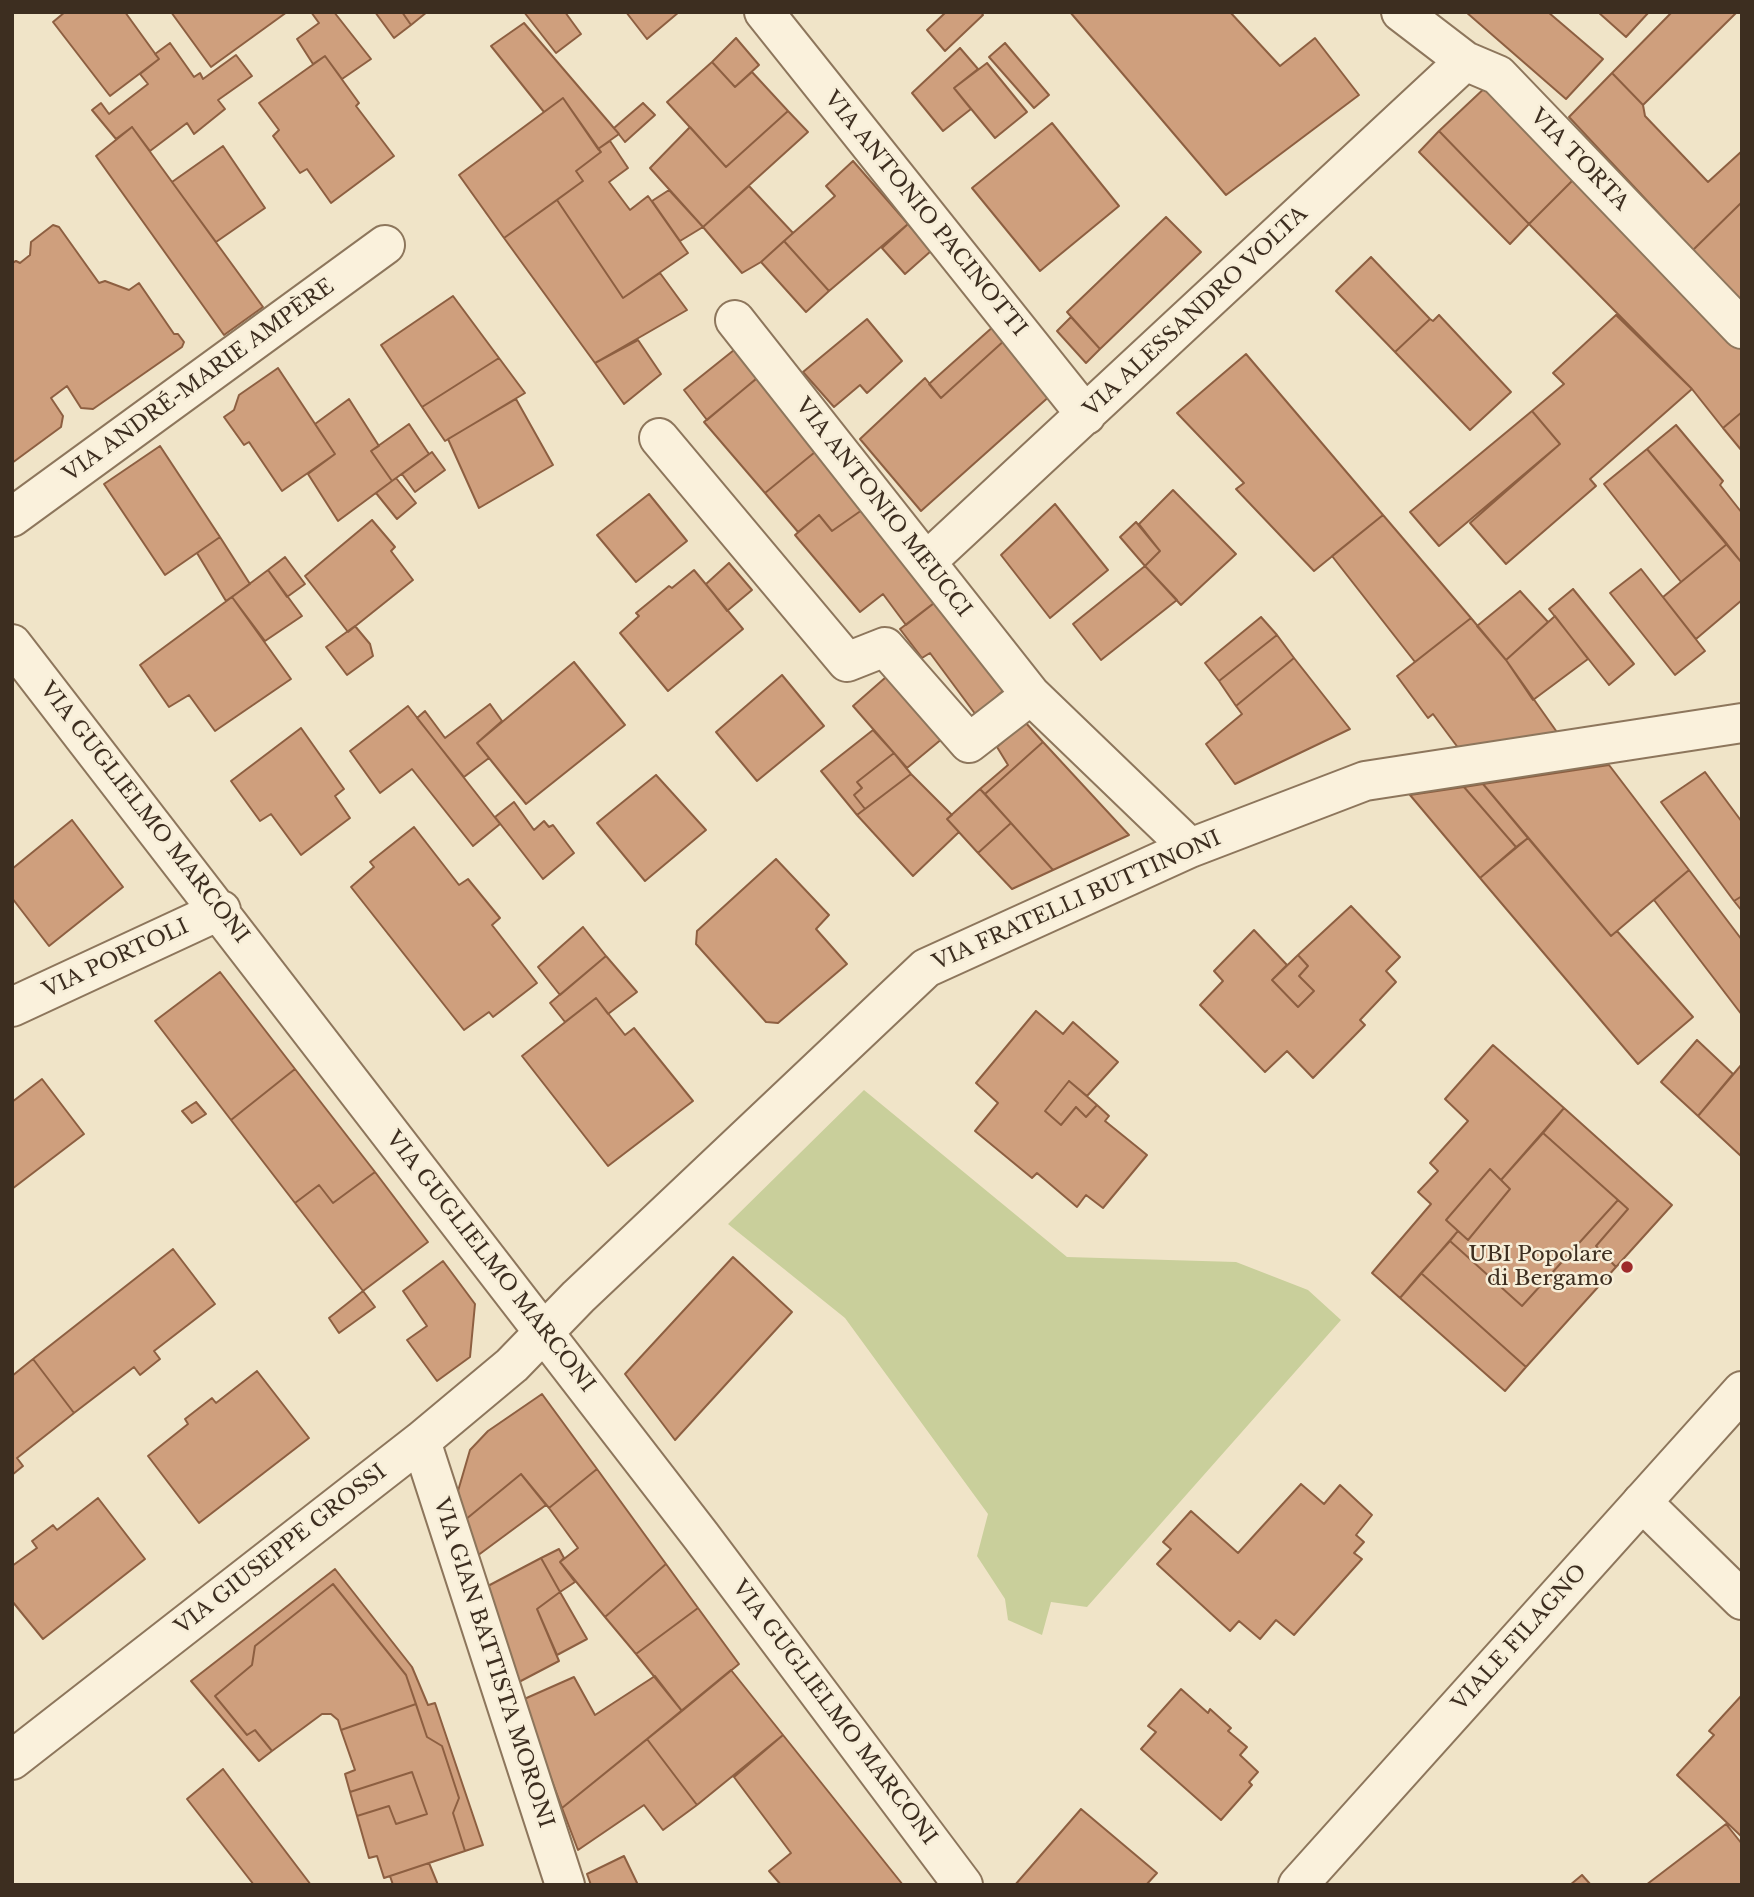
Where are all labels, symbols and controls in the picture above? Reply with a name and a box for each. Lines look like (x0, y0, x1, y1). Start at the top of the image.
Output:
street label: VIA ANTONIO PACINOTTI (818, 87, 1032, 341)
street label: VIA TORTA (1524, 104, 1634, 216)
street label: VIA ALESSANDRO VOLTA (1079, 202, 1313, 422)
street label: VIA ANDRÉ-MARIE AMPÈRE (59, 274, 339, 488)
street label: VIA ANTONIO MEUCCI (790, 394, 976, 622)
street label: VIA GUGLIELMO MARCONI (34, 677, 254, 949)
street label: VIA FRATELLI BUTTINONI (929, 826, 1225, 976)
street label: VIA PORTOLI (39, 914, 193, 1004)
street label: VIA GUGLIELMO MARCONI (380, 1126, 600, 1398)
place label: UBI Popolare di Bergamo (1468, 1242, 1613, 1292)
marker: UBI Popolare di Bergamo (1619, 1259, 1635, 1275)
street label: VIA GIUSEPPE GROSSI (170, 1460, 392, 1640)
street label: VIA GIAN BATTISTA MORONI (428, 1495, 558, 1831)
street label: VIALE FILAGNO (1448, 1559, 1592, 1717)
street label: VIA GUGLIELMO MARCONI (726, 1576, 942, 1850)

